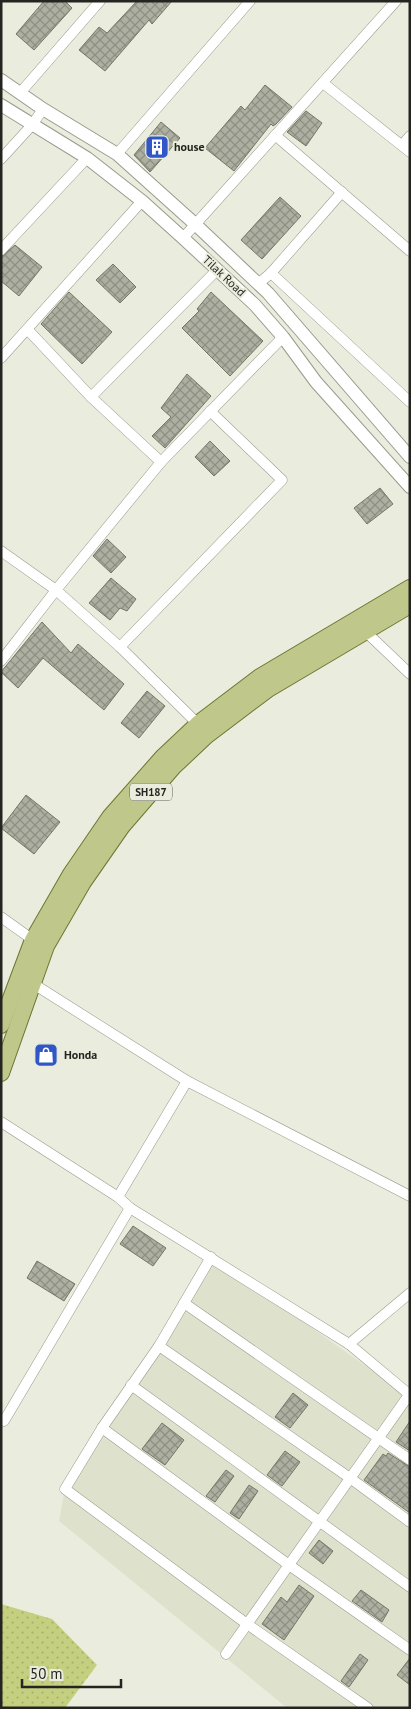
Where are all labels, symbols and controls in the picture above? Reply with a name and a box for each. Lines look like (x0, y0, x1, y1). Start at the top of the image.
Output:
building icon: house (144, 134, 170, 160)
place label: house (174, 139, 205, 154)
street label: Tilak Road (200, 252, 249, 299)
road number: SH187 (130, 784, 172, 800)
shop icon: Honda (33, 1042, 59, 1068)
place label: Honda (64, 1047, 97, 1062)
scale bar (22, 1656, 121, 1688)
text: 50 m (30, 1664, 63, 1683)

